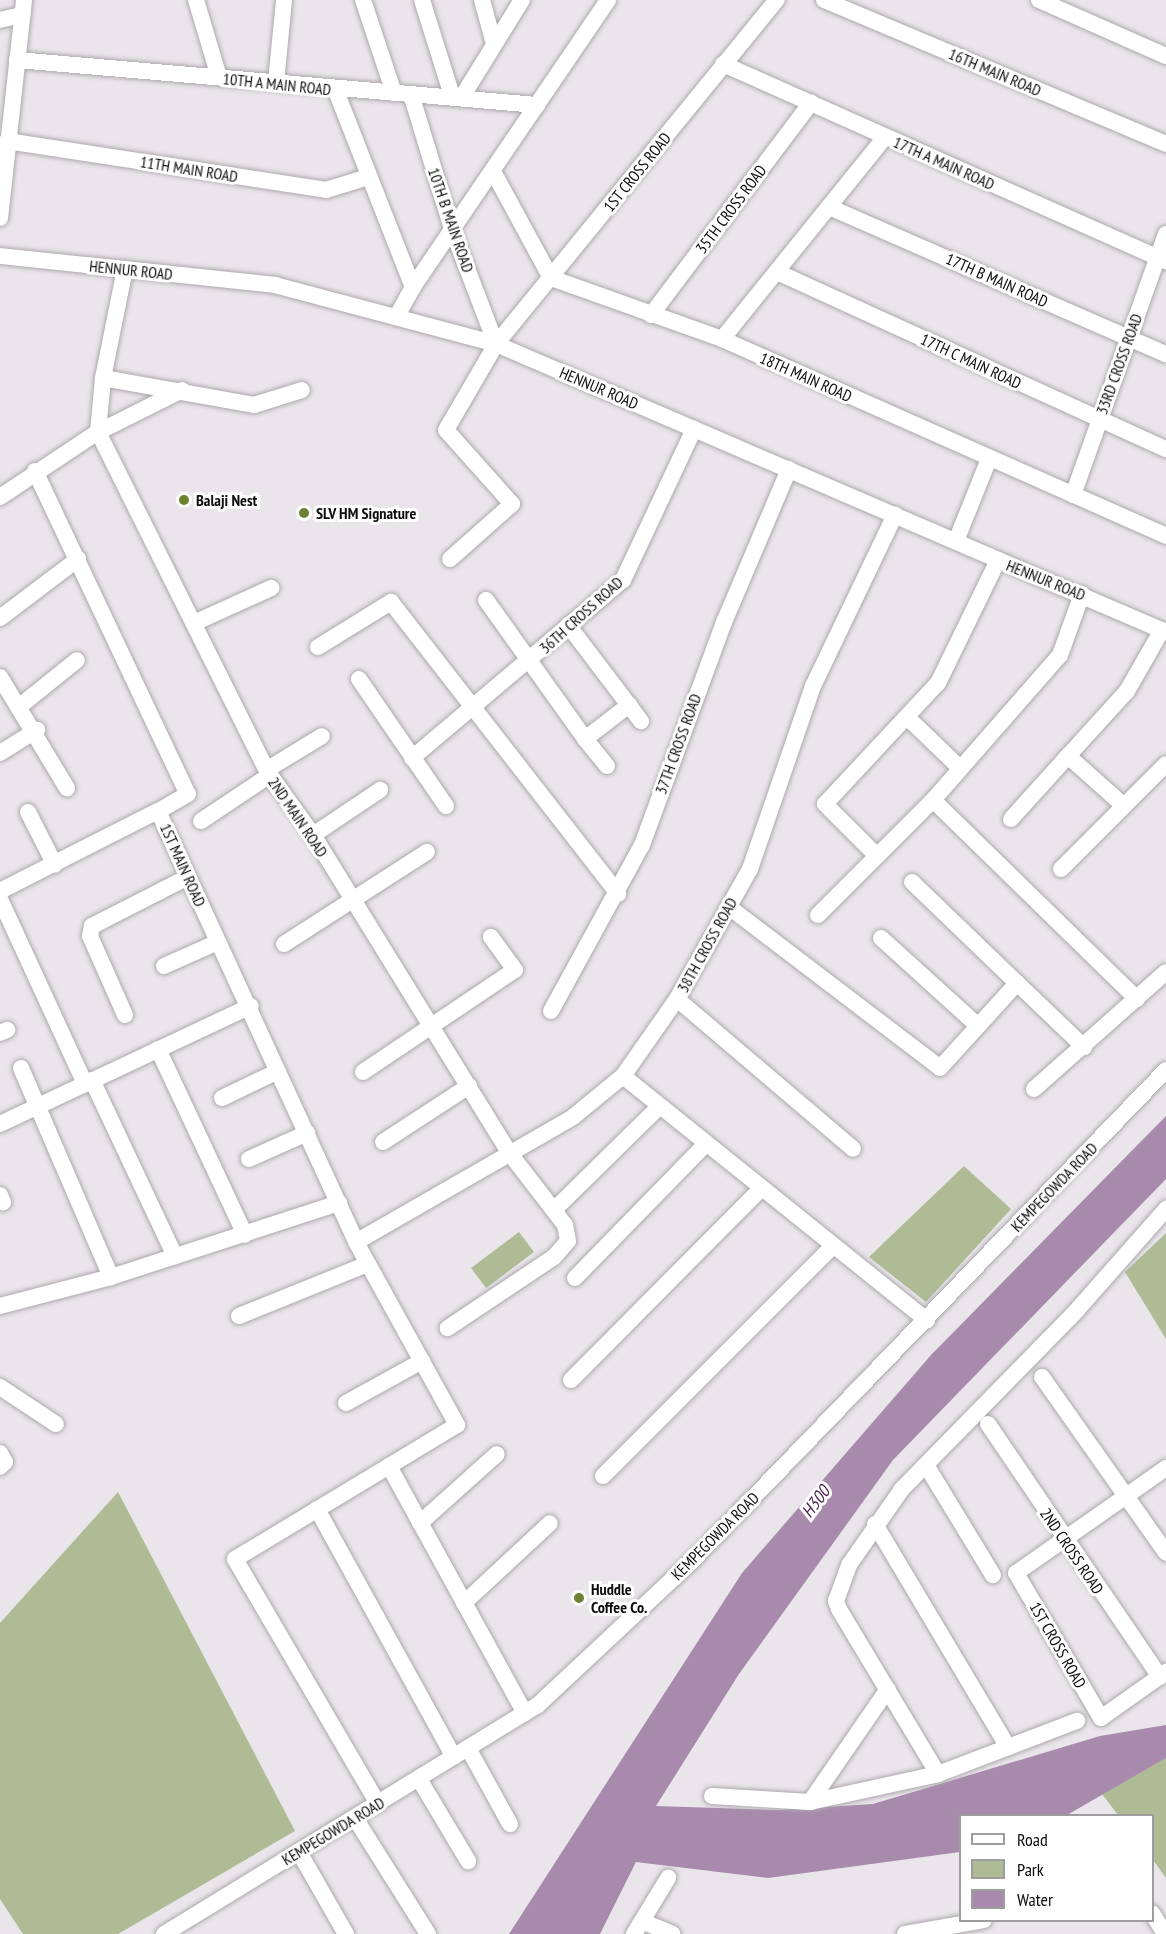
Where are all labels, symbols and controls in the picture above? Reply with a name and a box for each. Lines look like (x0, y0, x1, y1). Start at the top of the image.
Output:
street label: 16TH MAIN ROAD (946, 44, 1044, 100)
street label: 10TH A MAIN ROAD (221, 69, 333, 99)
street label: 1ST CROSS ROAD (599, 128, 675, 216)
street label: 17TH A MAIN ROAD (890, 132, 998, 194)
street label: 11TH MAIN ROAD (139, 152, 239, 186)
street label: 35TH CROSS ROAD (692, 161, 770, 257)
street label: 10TH B MAIN ROAD (424, 165, 478, 275)
street label: 17TH B MAIN ROAD (943, 249, 1051, 311)
street label: HENNUR ROAD (88, 256, 174, 284)
street label: 33RD CROSS ROAD (1092, 311, 1146, 417)
street label: 17TH C MAIN ROAD (917, 329, 1025, 393)
street label: 18TH MAIN ROAD (757, 348, 855, 406)
street label: HENNUR ROAD (557, 363, 641, 413)
place label: Balaji Nest (196, 490, 257, 510)
marker: Balaji Nest (177, 493, 191, 507)
place label: SLV HM Signature (316, 503, 417, 523)
marker: SLV HM Signature (297, 506, 311, 520)
street label: HENNUR ROAD (1004, 555, 1088, 605)
street label: 36TH CROSS ROAD (535, 573, 627, 657)
street label: 37TH CROSS ROAD (651, 691, 705, 797)
street label: 2ND MAIN ROAD (264, 773, 332, 861)
street label: 1ST MAIN ROAD (156, 820, 210, 910)
street label: 38TH CROSS ROAD (673, 894, 741, 996)
street label: KEMPEGOWDA ROAD (1007, 1138, 1101, 1236)
water label: H300 (797, 1482, 835, 1522)
street label: KEMPEGOWDA ROAD (667, 1488, 763, 1584)
street label: 2ND CROSS ROAD (1036, 1504, 1108, 1598)
place label: Huddle Coffee Co. (591, 1579, 648, 1617)
marker: Huddle Coffee Co. (572, 1591, 586, 1605)
street label: 1ST CROSS ROAD (1026, 1598, 1090, 1692)
street label: KEMPEGOWDA ROAD (278, 1793, 388, 1869)
legend (959, 1814, 1154, 1922)
text: Road (1017, 1828, 1048, 1851)
text: Park (1017, 1858, 1044, 1881)
text: Water (1017, 1888, 1053, 1911)

